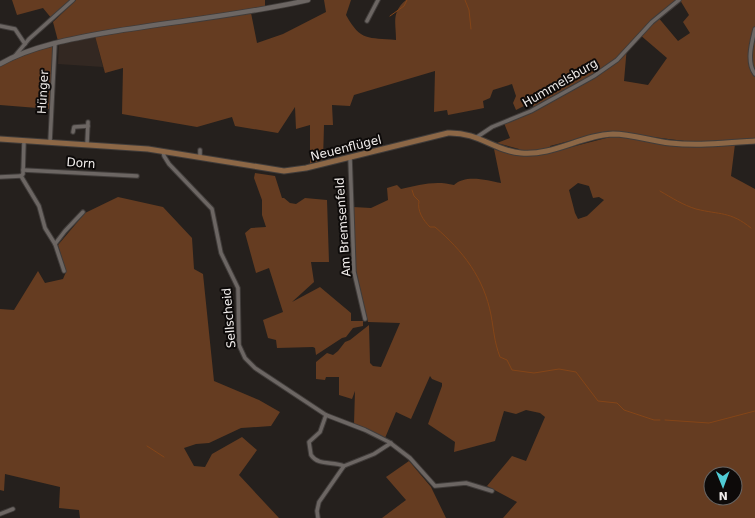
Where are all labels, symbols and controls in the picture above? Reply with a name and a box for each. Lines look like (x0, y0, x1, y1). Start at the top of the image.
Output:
street label: Hummelsburg (520, 56, 600, 110)
street label: Hünger (35, 70, 51, 114)
street label: Neuenflügel (309, 132, 383, 164)
street label: Dorn (66, 155, 96, 171)
street label: Am Bremsenfeld (333, 177, 353, 277)
street label: Sellscheid (219, 287, 239, 349)
north arrow (703, 466, 743, 506)
text: N (718, 489, 728, 502)

